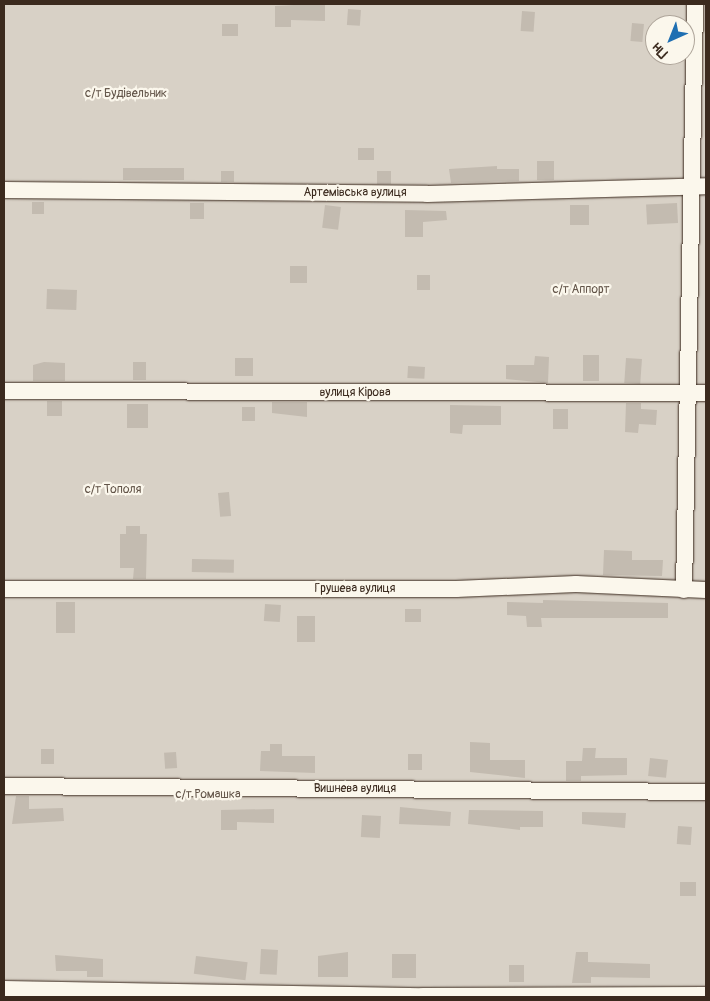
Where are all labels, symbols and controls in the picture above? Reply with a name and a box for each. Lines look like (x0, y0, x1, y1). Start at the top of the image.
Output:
north arrow (645, 15, 695, 65)
text: Пн (648, 39, 671, 62)
park label: с/т Будівельник (85, 87, 167, 101)
street label: Артемівська вулиця (303, 186, 407, 200)
park label: с/т Аппорт (552, 283, 610, 297)
street label: вулиця Кірова (319, 386, 391, 400)
park label: с/т Тополя (85, 483, 141, 497)
street label: Грушева вулиця (315, 582, 395, 596)
street label: Вишнева вулиця (314, 782, 396, 796)
park label: с/т Ромашка (175, 788, 241, 802)

